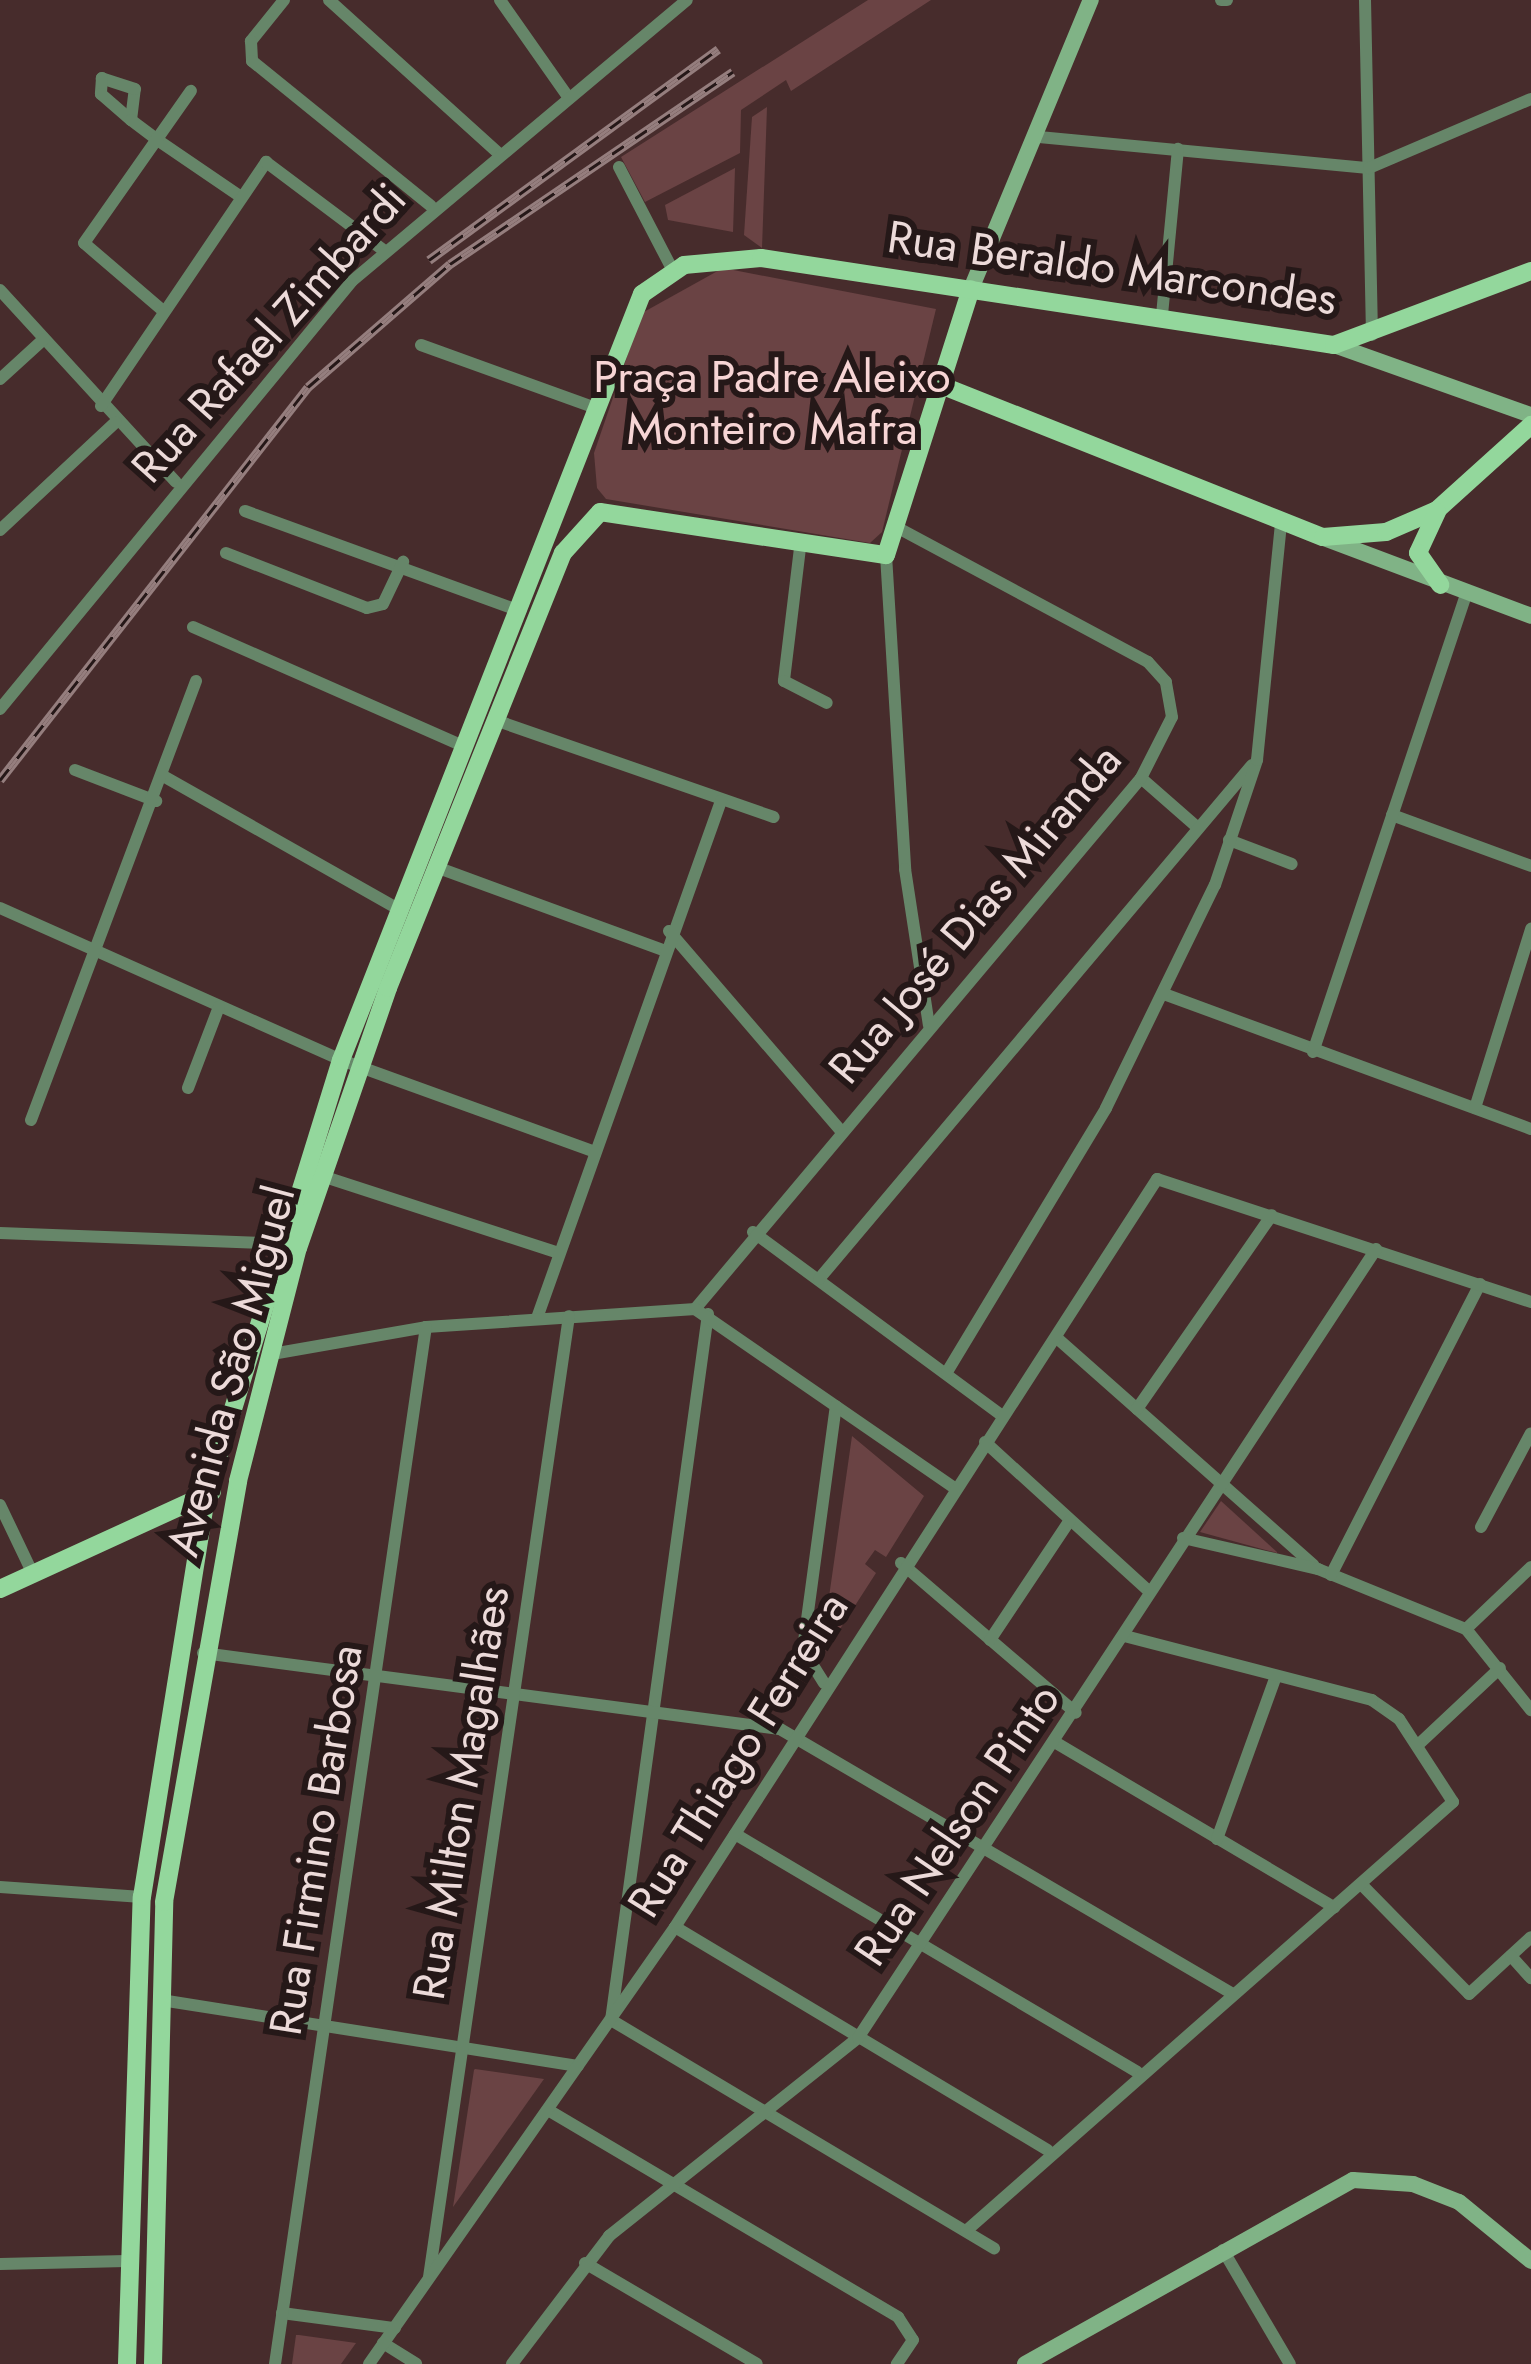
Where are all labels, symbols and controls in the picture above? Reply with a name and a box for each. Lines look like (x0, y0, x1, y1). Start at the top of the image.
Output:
street label: Rua Rafael Zimbardi (121, 172, 417, 494)
street label: Rua Beraldo Marcondes (884, 210, 1340, 326)
park label: Praça Padre Aleixo Monteiro Mafra (593, 350, 951, 456)
street label: Rua José Dias Miranda (817, 734, 1133, 1094)
street label: Avenida São Miguel (156, 1180, 306, 1562)
street label: Rua Milton Magalhães (402, 1583, 520, 2003)
street label: Rua Thiago Ferreira (617, 1583, 859, 1927)
street label: Rua Firmino Barbosa (258, 1641, 374, 2039)
street label: Rua Nelson Pinto (843, 1674, 1071, 1976)

